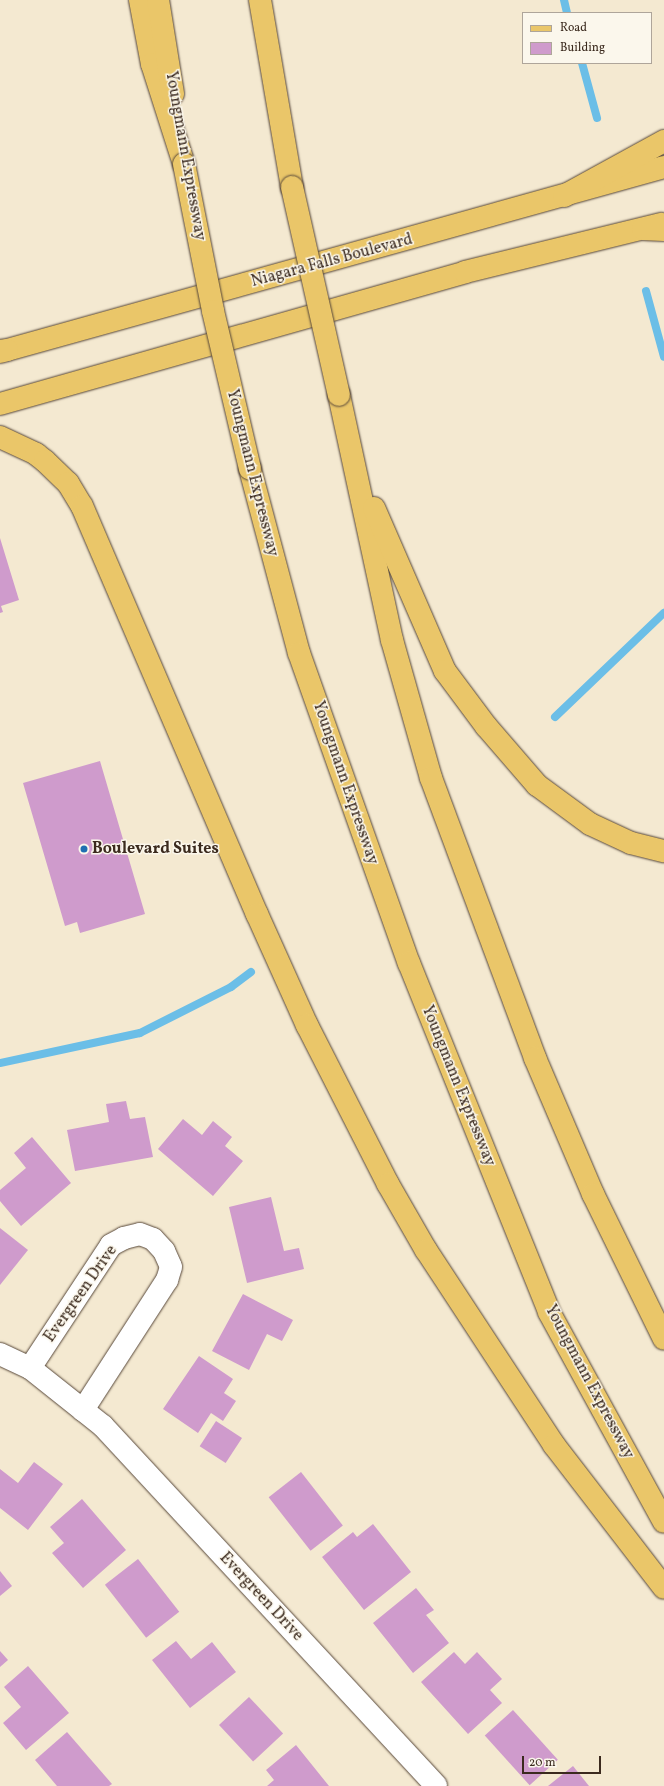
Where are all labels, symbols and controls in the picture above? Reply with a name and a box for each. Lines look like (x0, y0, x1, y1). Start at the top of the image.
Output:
legend (522, 12, 652, 64)
text: Road (560, 20, 587, 36)
text: Building (560, 40, 605, 56)
street label: Youngmann Expressway (161, 70, 209, 242)
street label: Niagara Falls Boulevard (249, 230, 415, 292)
street label: Youngmann Expressway (222, 387, 282, 559)
street label: Youngmann Expressway (308, 699, 382, 867)
place label: Boulevard Suites (92, 839, 219, 859)
marker: Boulevard Suites (79, 844, 89, 854)
street label: Youngmann Expressway (417, 1003, 499, 1169)
street label: Evergreen Drive (40, 1242, 122, 1346)
street label: Youngmann Expressway (540, 1302, 638, 1462)
street label: Evergreen Drive (215, 1549, 307, 1645)
scale bar (524, 1748, 603, 1774)
text: 20 m (529, 1755, 556, 1771)

